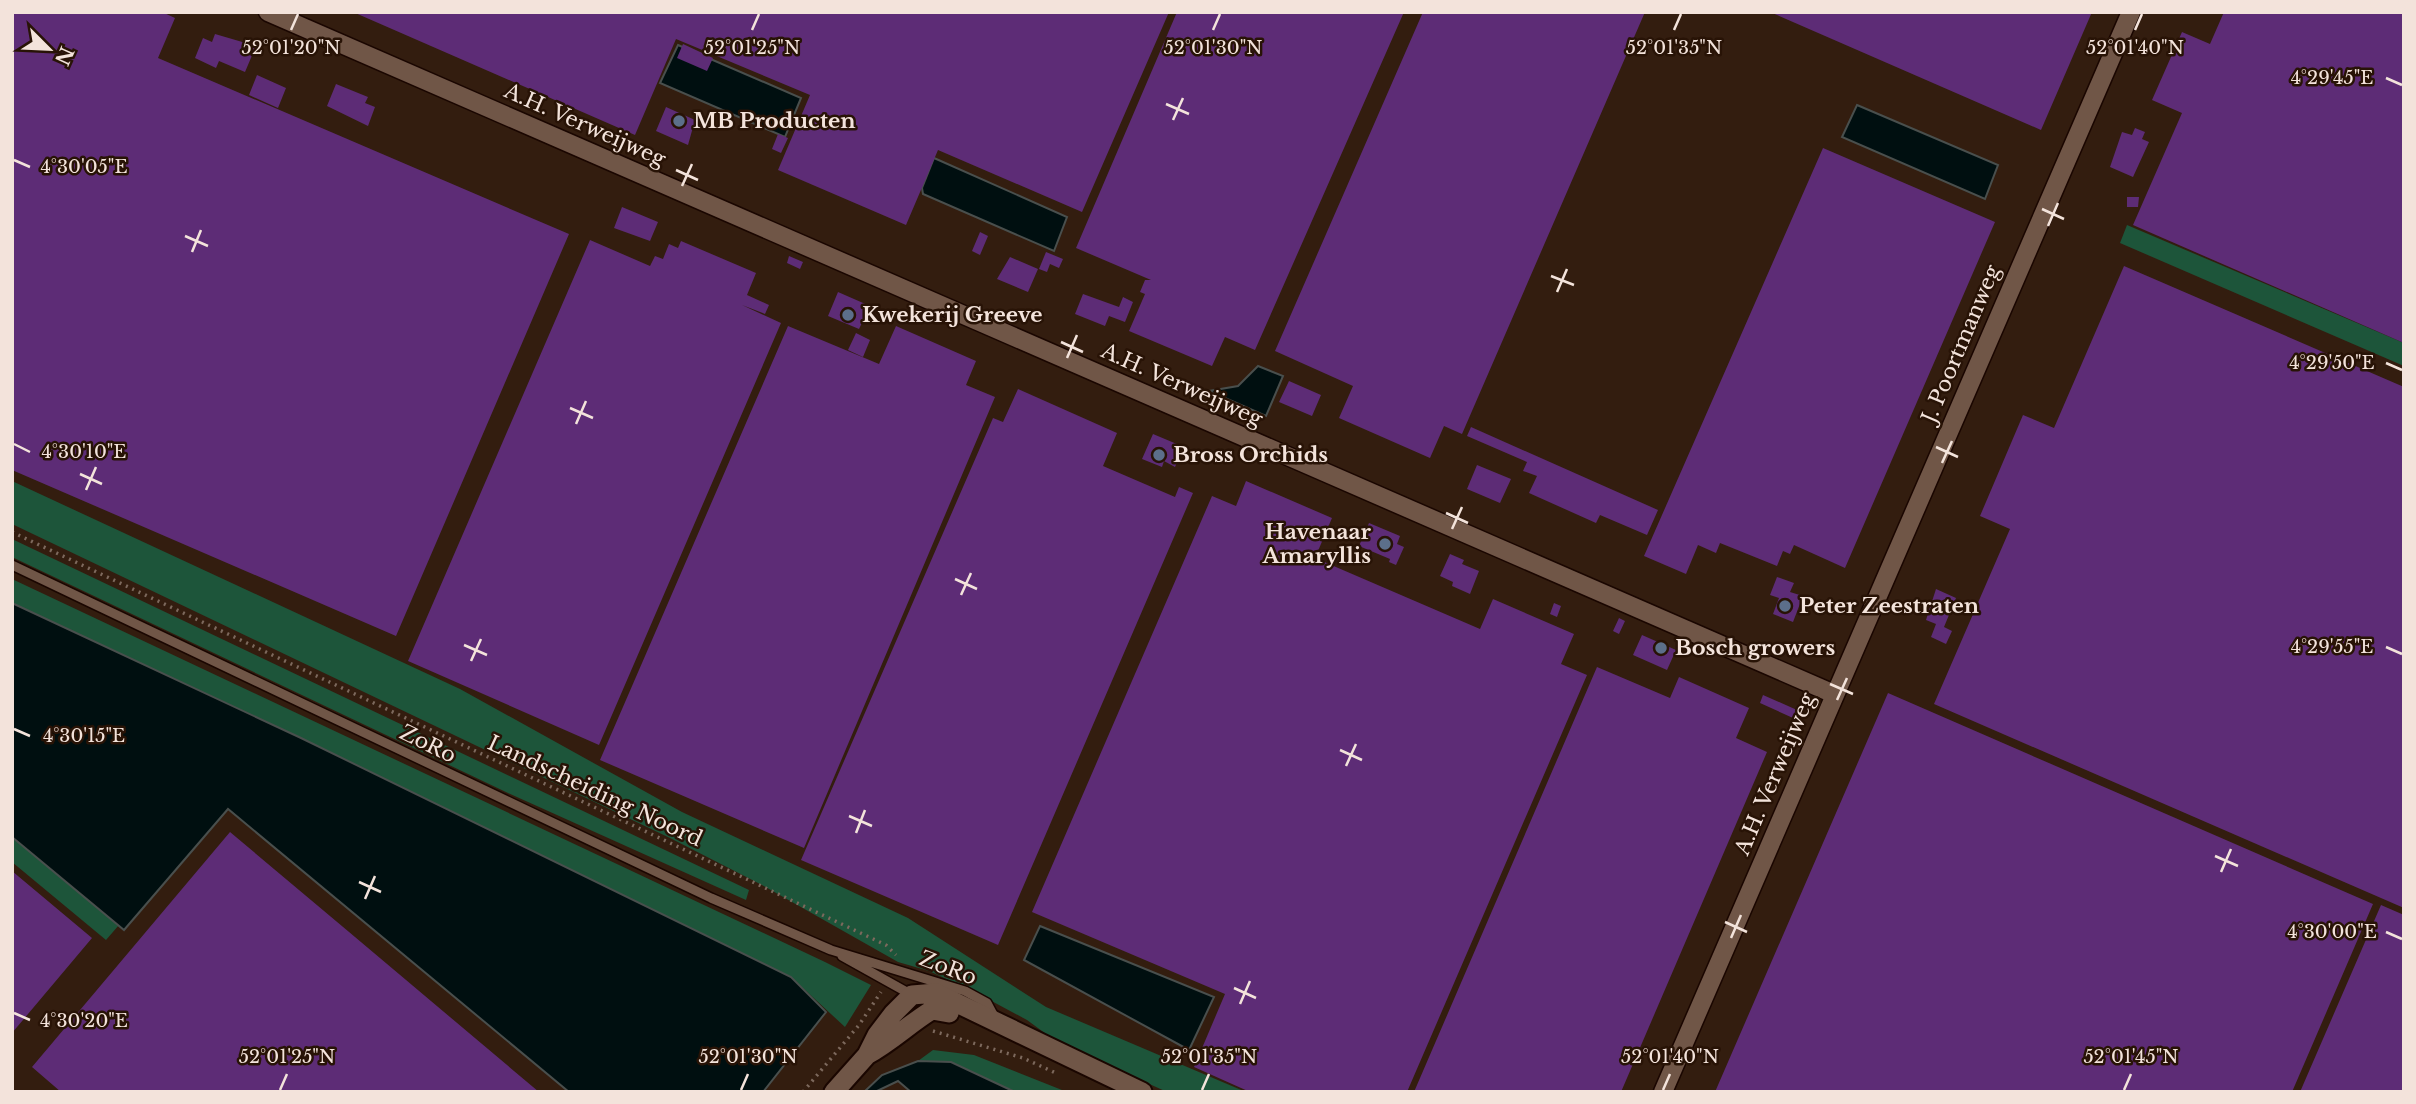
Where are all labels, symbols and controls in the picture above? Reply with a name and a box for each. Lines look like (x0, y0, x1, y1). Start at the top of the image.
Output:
north arrow (14, 14, 84, 84)
text: 52°01'20"N (241, 37, 341, 59)
text: 52°01'25"N (704, 37, 800, 59)
text: 52°01'30"N (1163, 37, 1263, 59)
text: 52°01'35"N (1626, 37, 1722, 59)
text: 52°01'40"N (2086, 37, 2184, 59)
text: N (50, 43, 78, 69)
text: 4°29'45"E (2291, 67, 2373, 89)
street label: A.H. Verweijweg (499, 77, 670, 172)
place label: MB Producten (693, 108, 856, 134)
marker: MB Producten (671, 113, 687, 129)
text: 4°30'05"E (40, 156, 128, 178)
street label: J. Poortmanweg (1915, 261, 2006, 430)
place label: Kwekerij Greeve (862, 302, 1043, 328)
marker: Kwekerij Greeve (840, 307, 856, 323)
street label: A.H. Verweijweg (1096, 337, 1267, 432)
text: 4°29'50"E (2289, 352, 2375, 374)
text: 4°30'10"E (42, 441, 126, 463)
place label: Bross Orchids (1173, 442, 1328, 468)
marker: Bross Orchids (1151, 447, 1167, 463)
place label: Havenaar Amaryllis (1262, 519, 1372, 569)
marker: Havenaar Amaryllis (1377, 536, 1393, 552)
place label: Peter Zeestraten (1799, 593, 1979, 619)
marker: Peter Zeestraten (1777, 598, 1793, 614)
place label: Bosch growers (1675, 635, 1835, 661)
text: 4°29'55"E (2291, 636, 2373, 658)
marker: Bosch growers (1653, 640, 1669, 656)
street label: A.H. Verweijweg (1729, 688, 1821, 860)
street label: ZoRo (396, 719, 460, 769)
text: 4°30'15"E (43, 725, 125, 747)
street label: Landscheiding Noord (484, 730, 706, 852)
text: 4°30'00"E (2287, 921, 2377, 943)
street label: ZoRo (916, 945, 980, 991)
text: 4°30'20"E (40, 1010, 128, 1032)
text: 52°01'25"N (239, 1046, 335, 1068)
text: 52°01'30"N (698, 1046, 798, 1068)
text: 52°01'35"N (1161, 1046, 1257, 1068)
text: 52°01'40"N (1621, 1046, 1719, 1068)
text: 52°01'45"N (2083, 1046, 2179, 1068)

